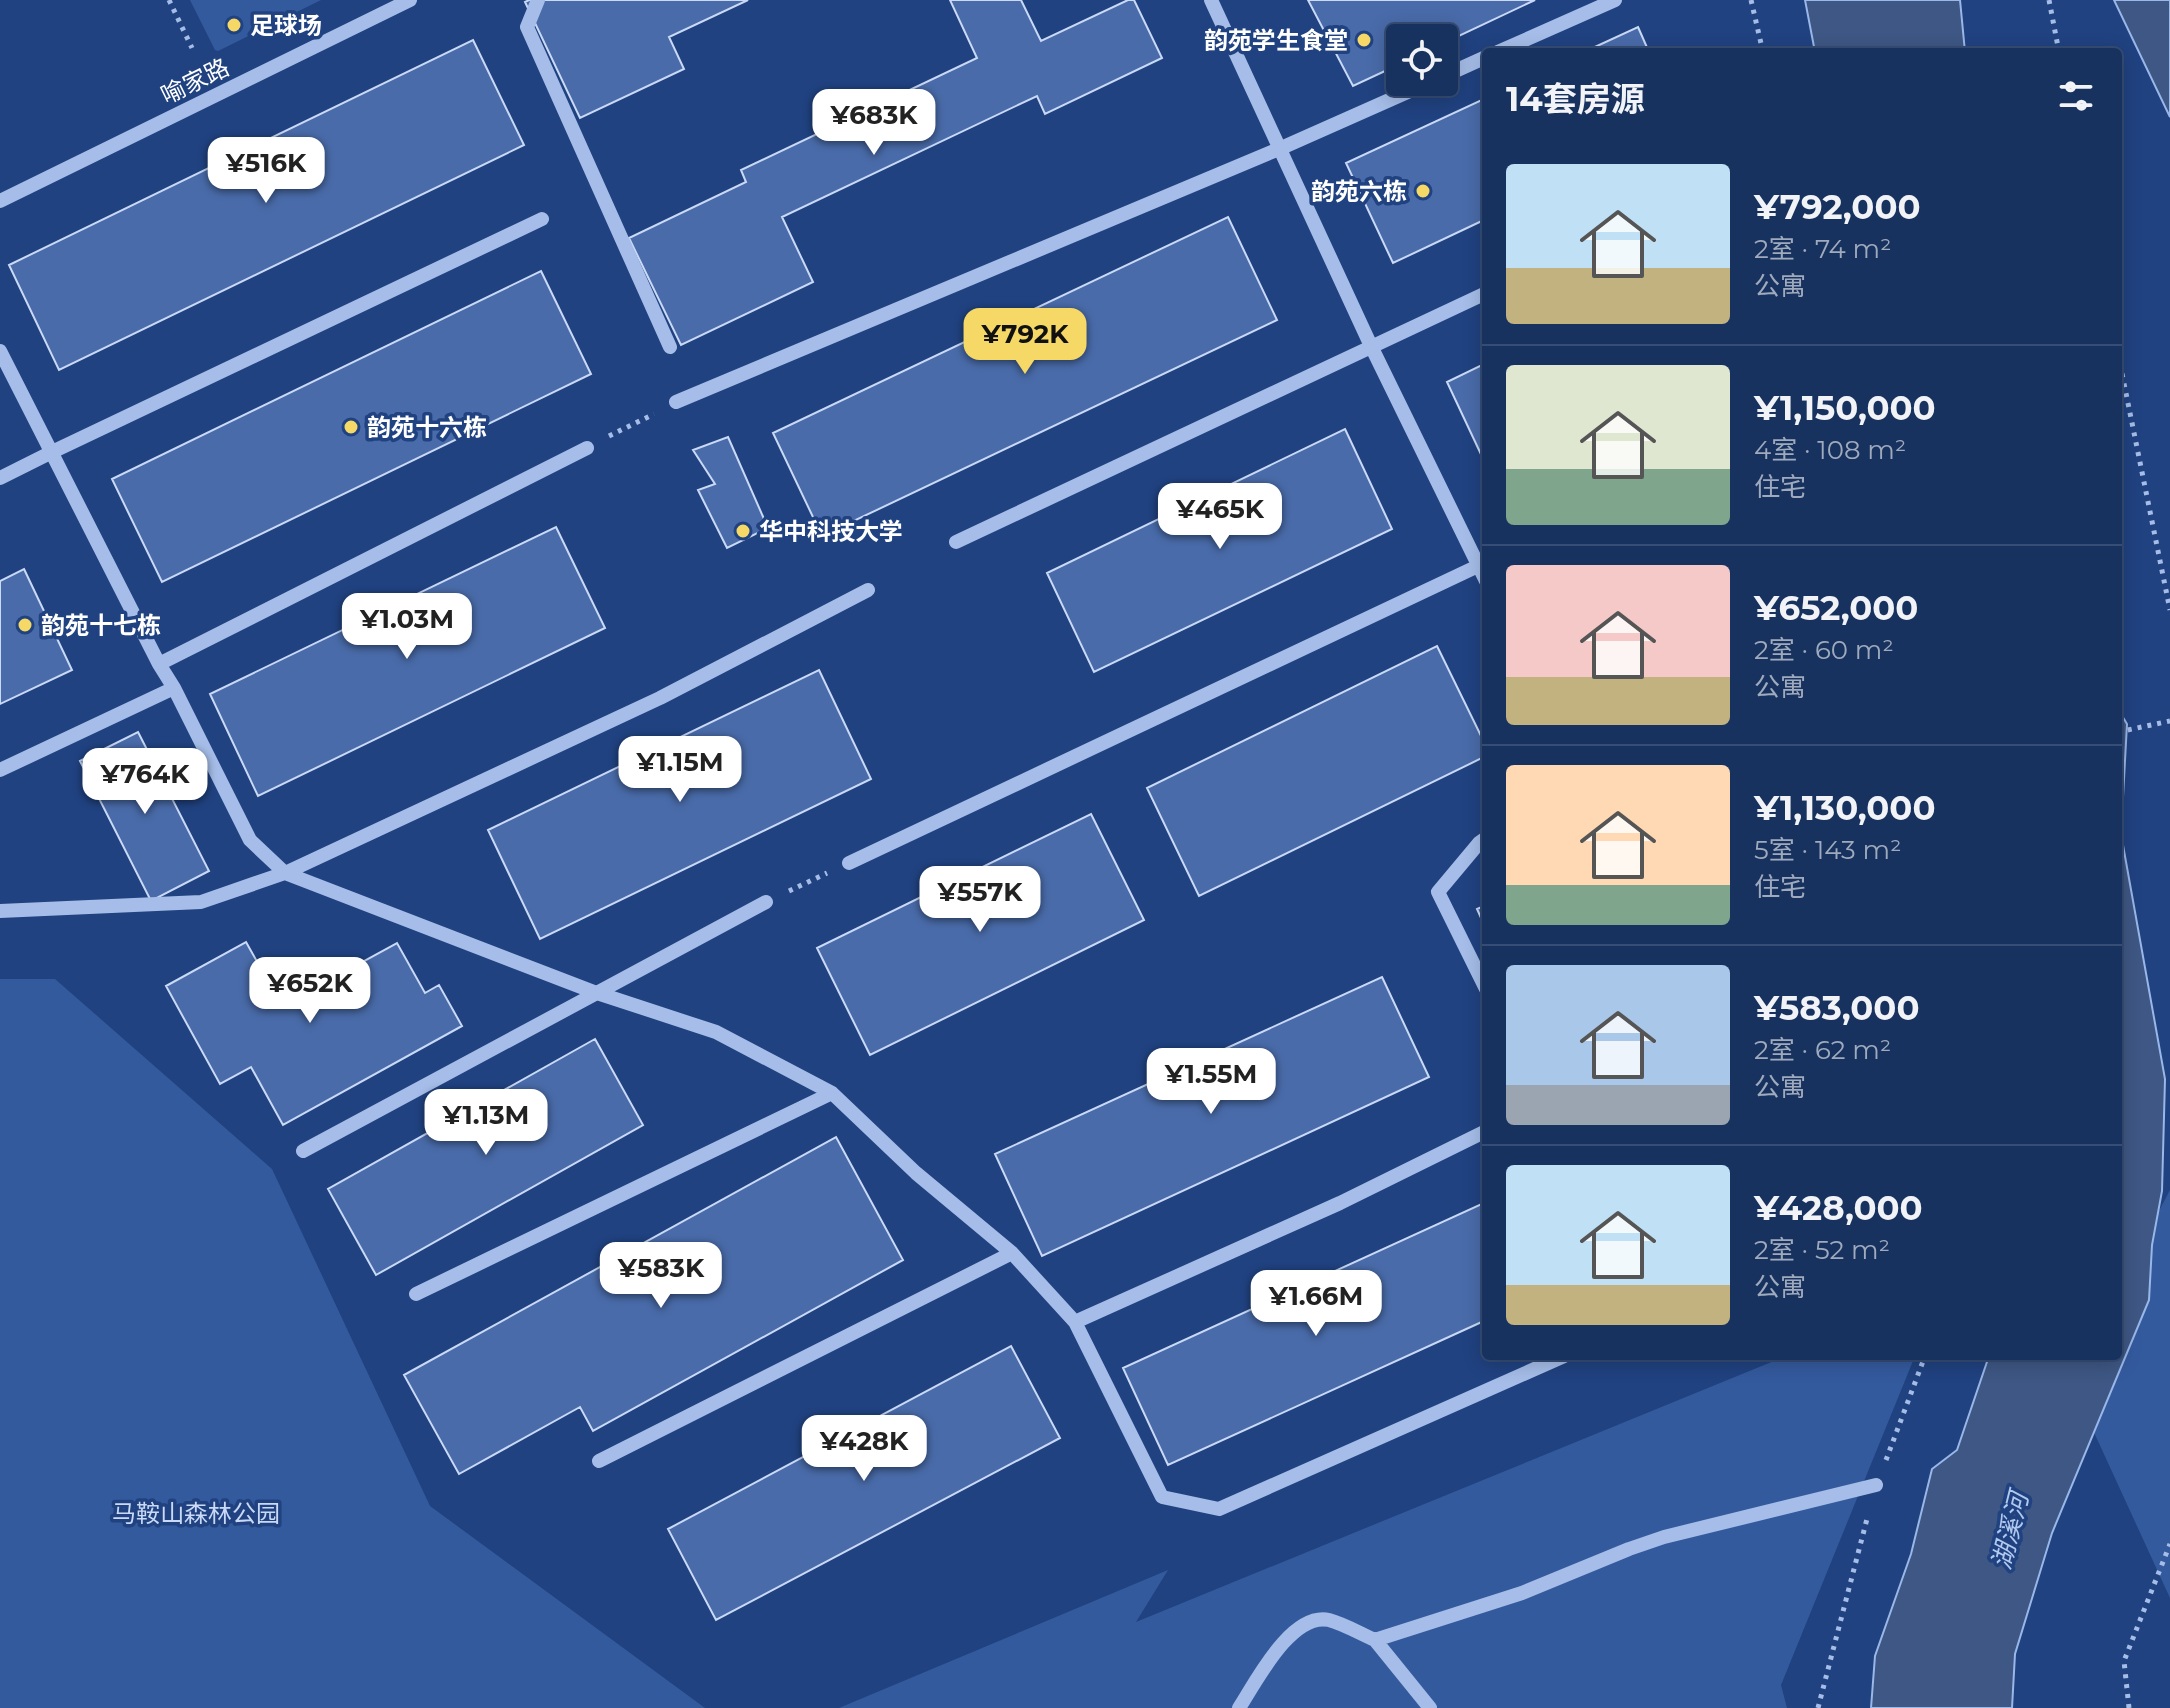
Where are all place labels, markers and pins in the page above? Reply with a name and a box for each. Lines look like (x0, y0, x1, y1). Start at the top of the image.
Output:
place label: 足球场 (250, 11, 322, 40)
marker: 足球场 (225, 16, 243, 34)
place label: 韵苑学生食堂 (1204, 26, 1348, 55)
marker: 韵苑学生食堂 (1355, 31, 1373, 49)
pin: ¥683K (818, 89, 930, 157)
pin: ¥516K (210, 137, 322, 205)
place label: 韵苑六栋 (1311, 177, 1407, 206)
marker: 韵苑六栋 (1414, 182, 1432, 200)
pin: ¥792K (969, 308, 1081, 376)
place label: 韵苑十六栋 (367, 413, 487, 442)
marker: 韵苑十六栋 (342, 418, 360, 436)
pin: ¥465K (1164, 483, 1276, 551)
place label: 华中科技大学 (759, 517, 903, 546)
marker: 华中科技大学 (734, 522, 752, 540)
pin: ¥1.03M (342, 593, 472, 661)
place label: 韵苑十七栋 (41, 611, 161, 640)
marker: 韵苑十七栋 (16, 616, 34, 634)
pin: ¥1.15M (615, 736, 745, 804)
pin: ¥764K (89, 748, 201, 816)
pin: ¥557K (924, 866, 1036, 934)
pin: ¥652K (254, 957, 366, 1025)
pin: ¥1.55M (1146, 1048, 1276, 1116)
pin: ¥1.13M (421, 1089, 551, 1157)
pin: ¥583K (605, 1242, 717, 1310)
pin: ¥1.66M (1251, 1270, 1381, 1338)
pin: ¥428K (808, 1415, 920, 1483)

